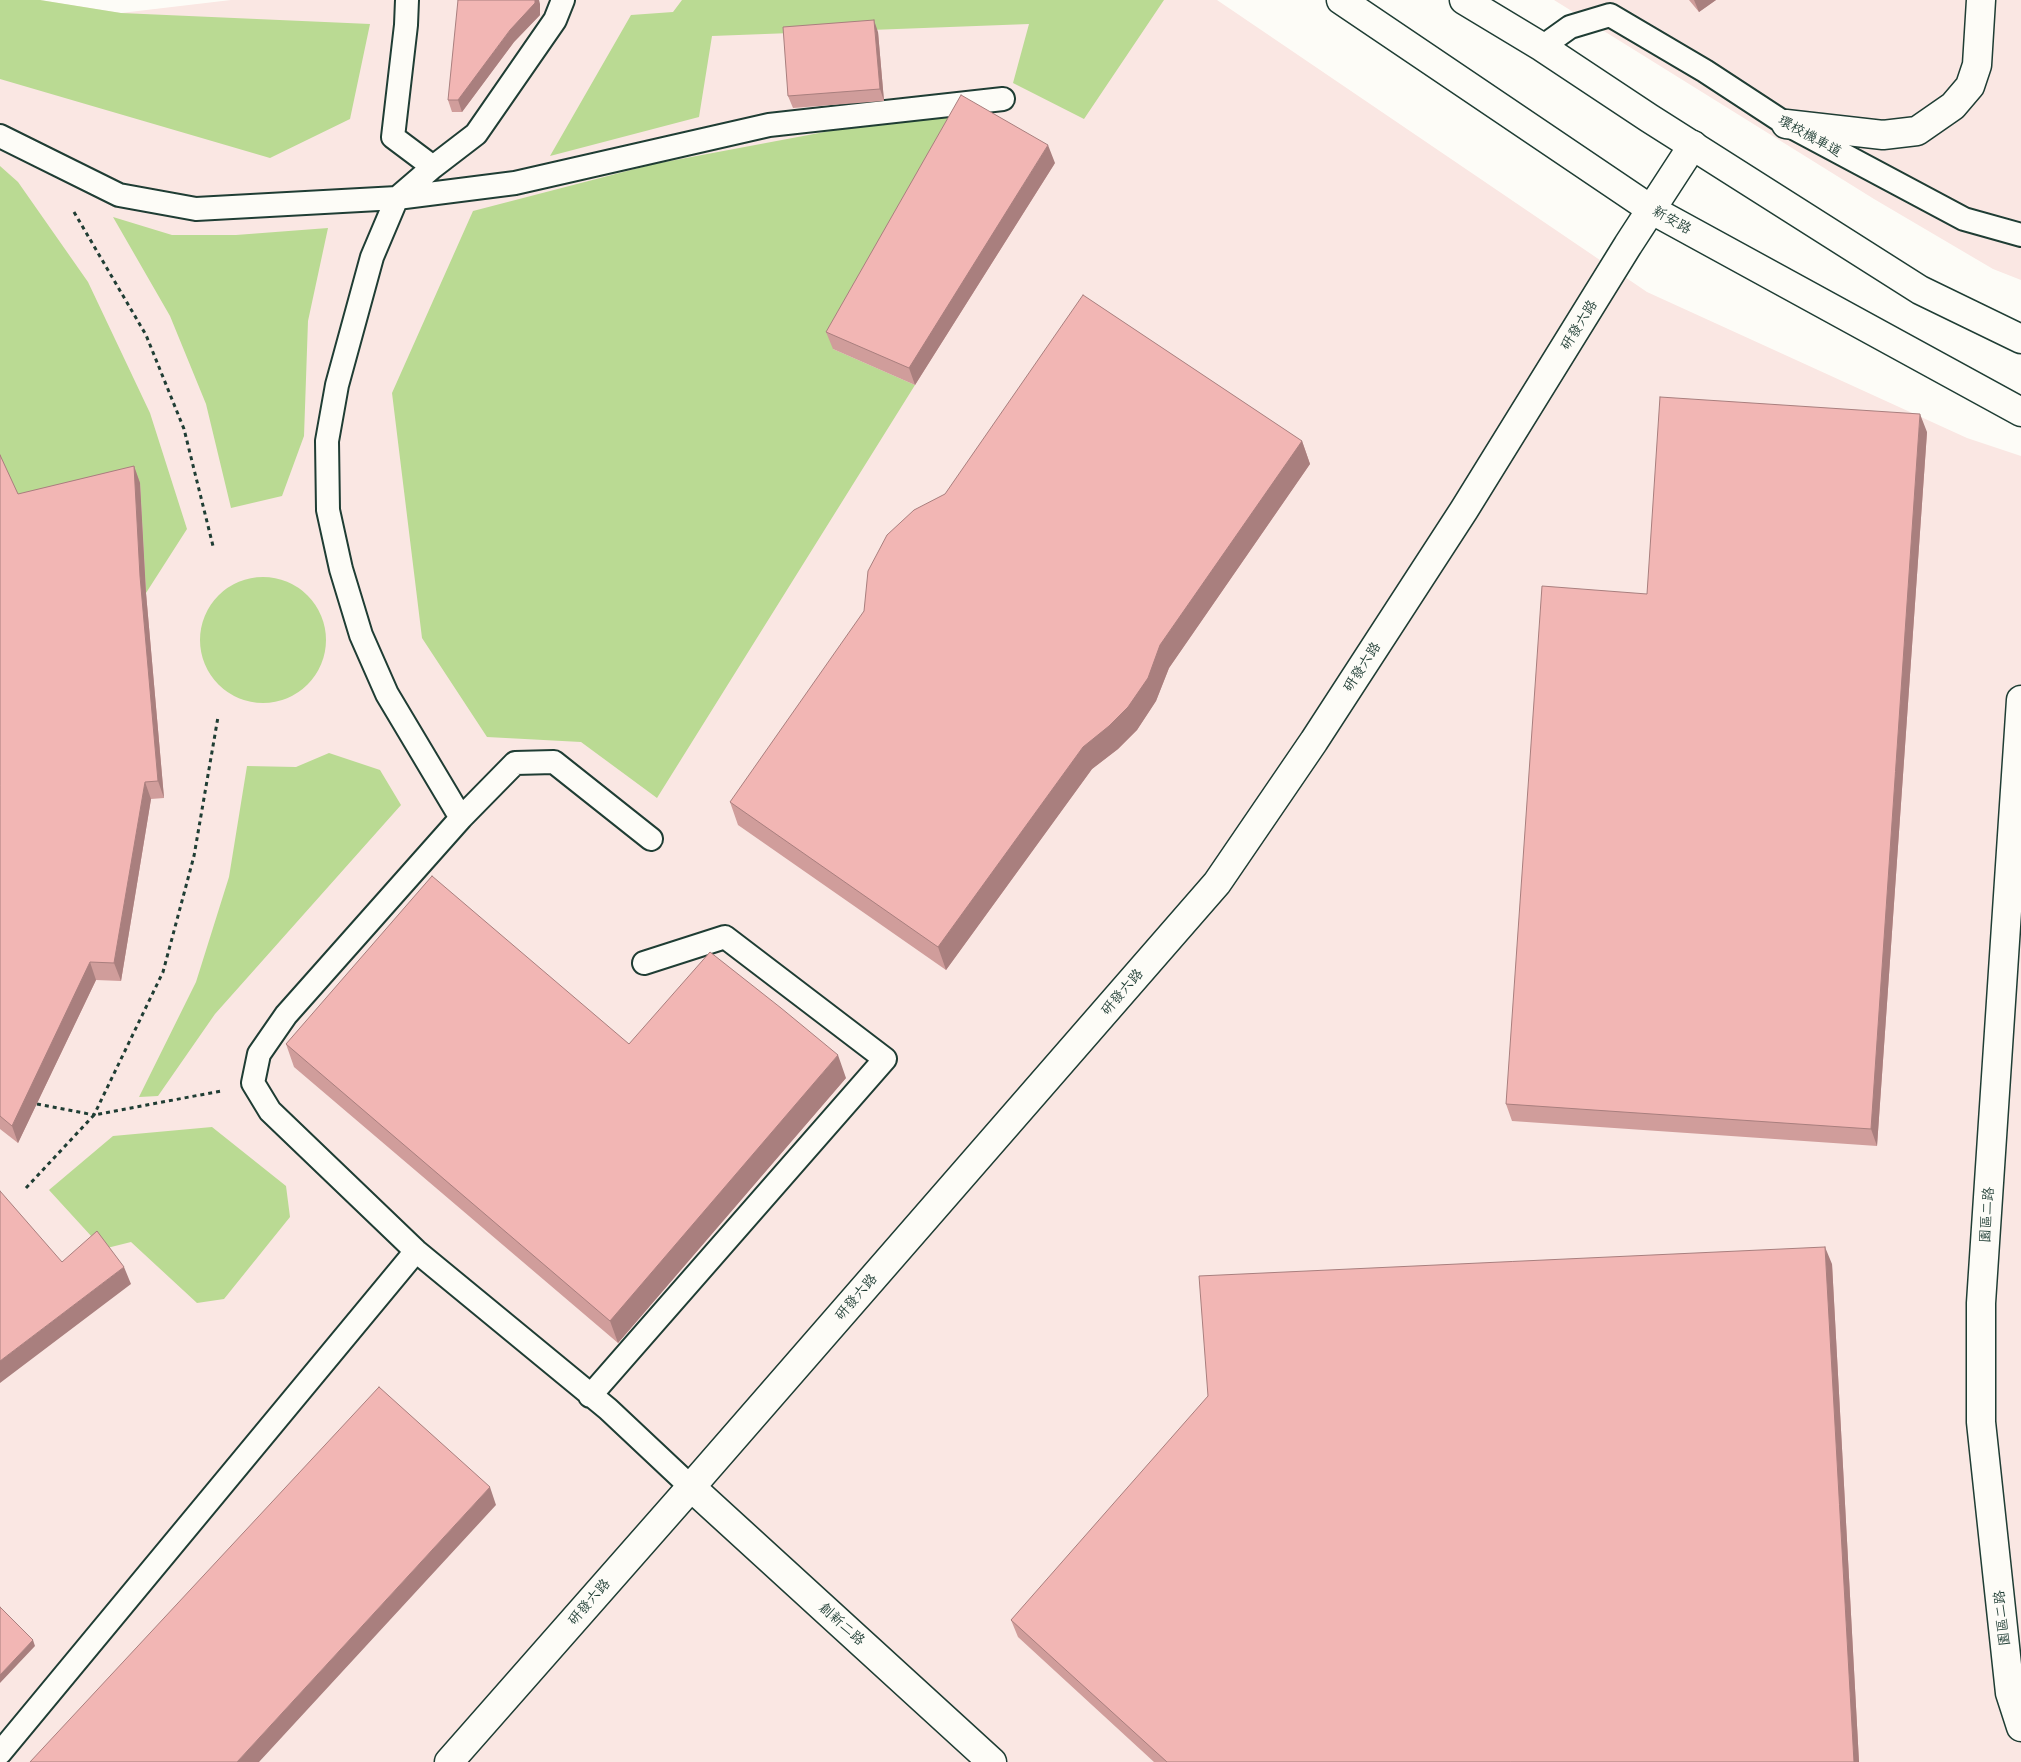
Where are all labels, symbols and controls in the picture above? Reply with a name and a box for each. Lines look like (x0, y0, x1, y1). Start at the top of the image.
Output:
street label: 環校機車道 (1775, 112, 1845, 160)
street label: 新安路 (1650, 202, 1694, 238)
street label: 研發六路 (1557, 297, 1601, 353)
street label: 研發六路 (1340, 639, 1384, 695)
street label: 研發六路 (1097, 965, 1147, 1019)
street label: 園區二路 (1977, 1186, 1997, 1244)
street label: 研發六路 (831, 1270, 881, 1324)
street label: 研發六路 (564, 1575, 614, 1629)
street label: 園區二路 (1991, 1589, 2013, 1647)
street label: 創新二路 (816, 1599, 868, 1649)

